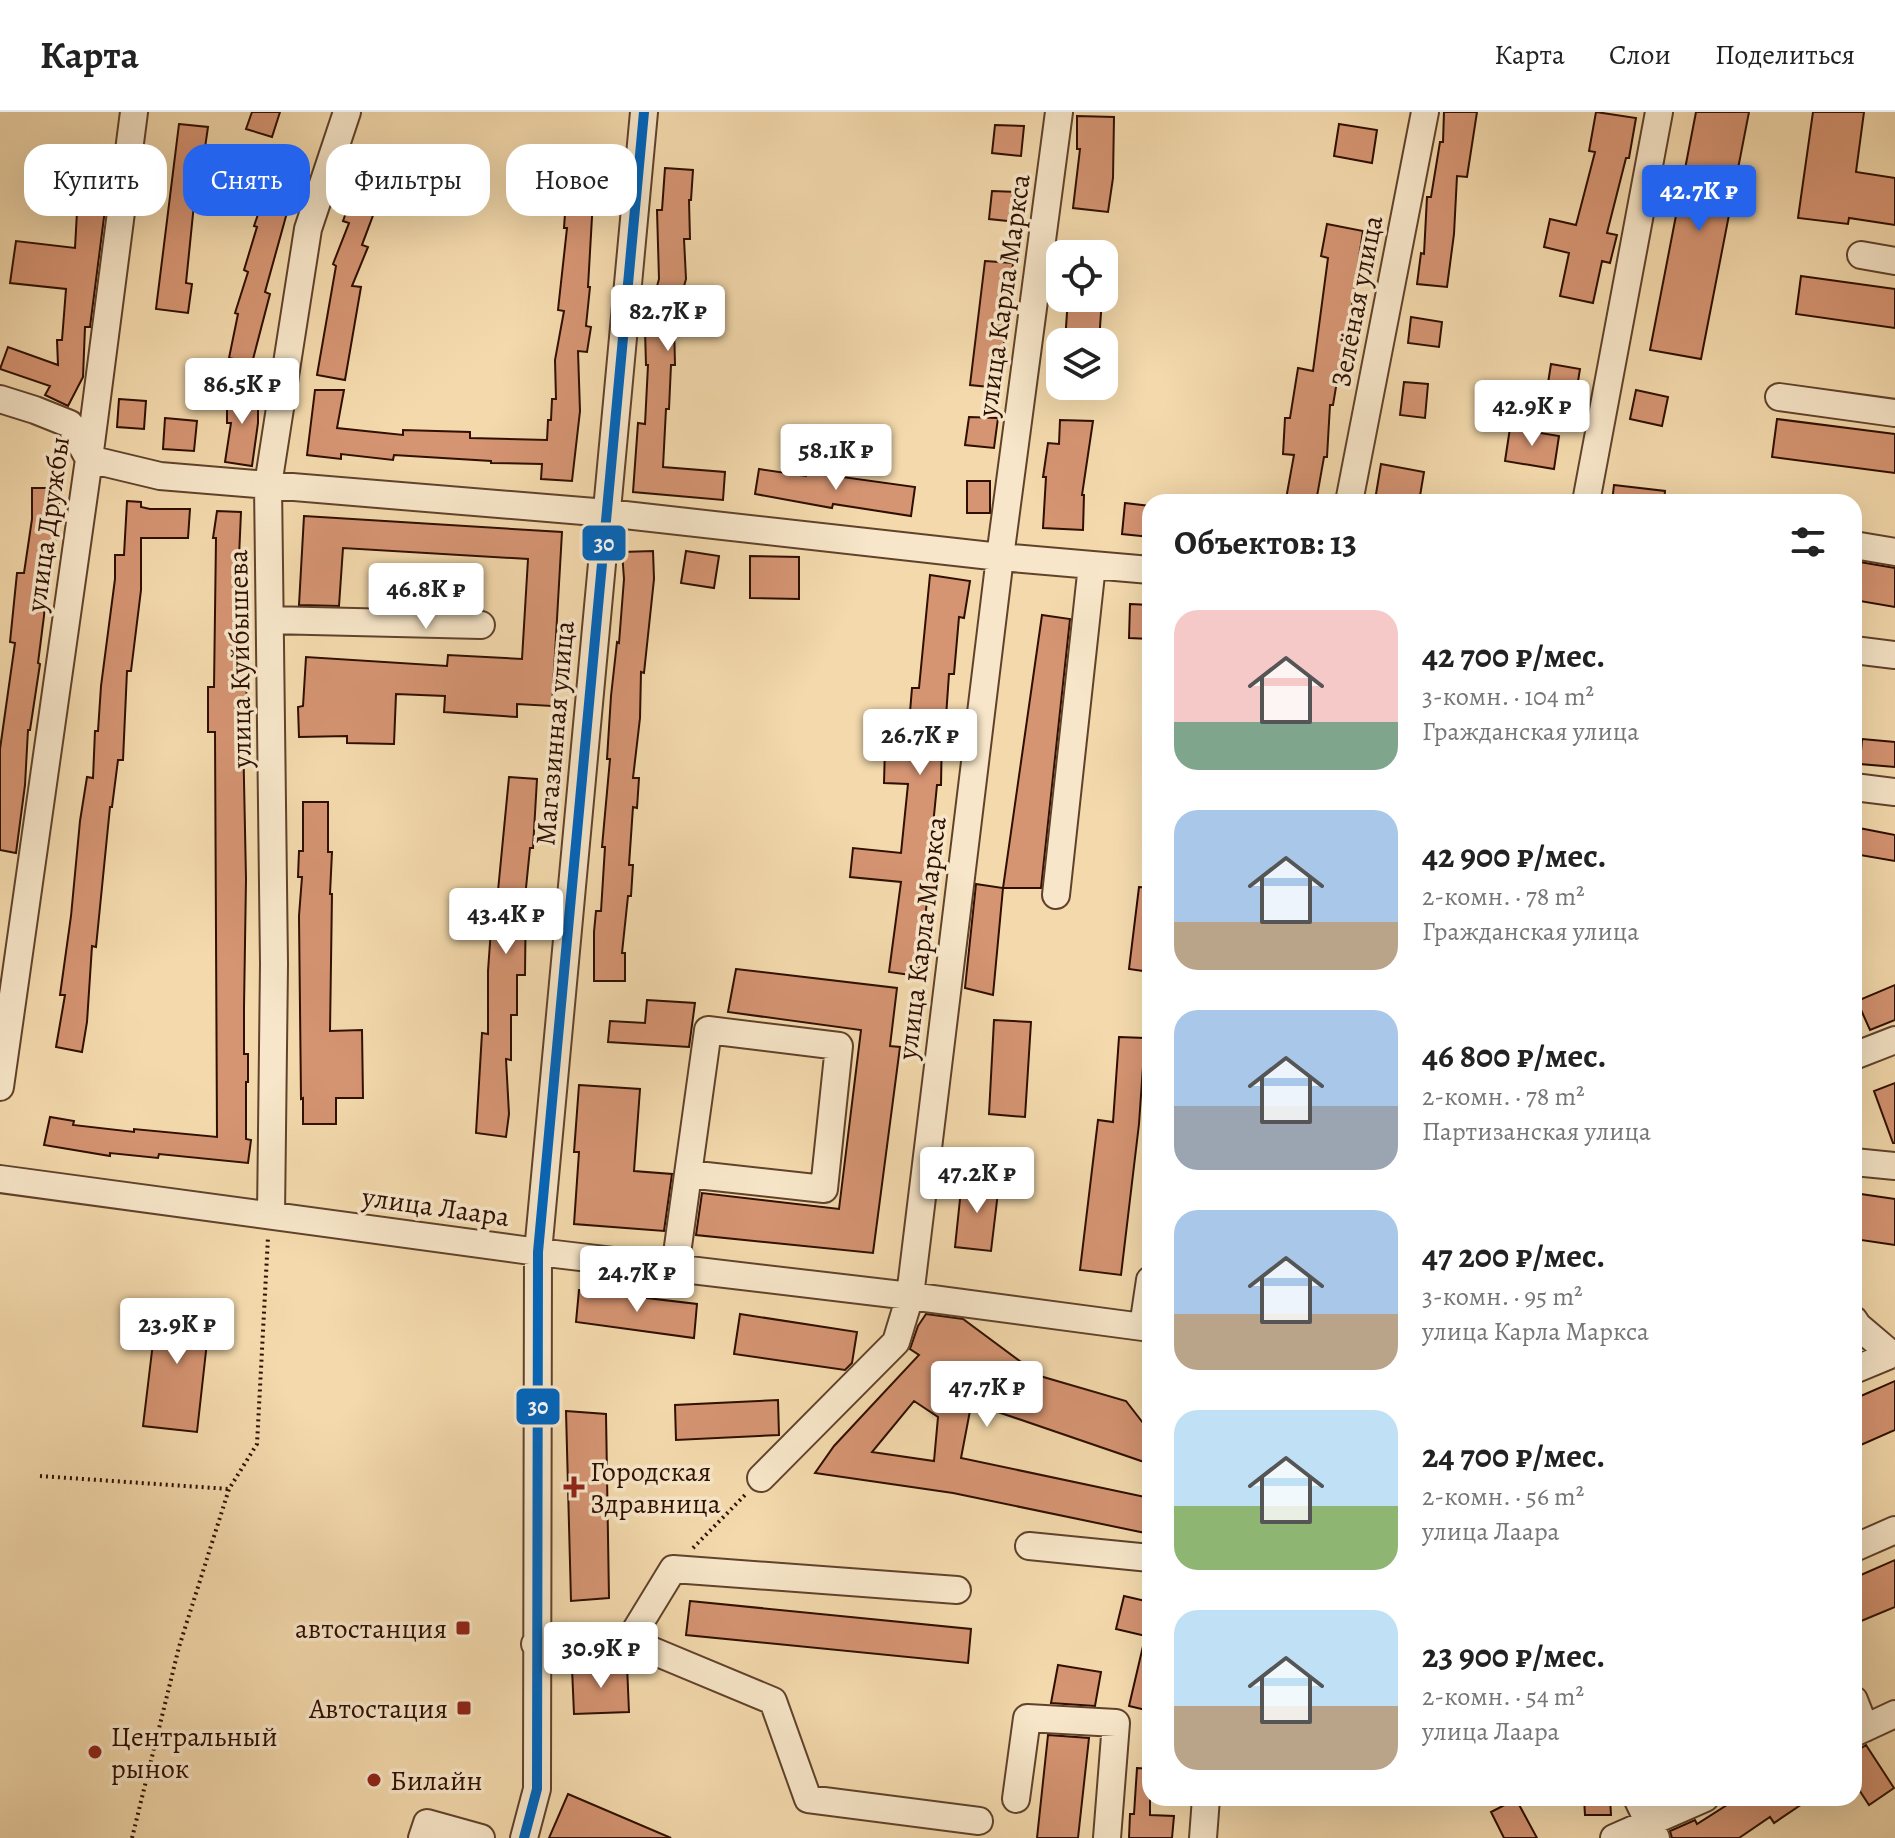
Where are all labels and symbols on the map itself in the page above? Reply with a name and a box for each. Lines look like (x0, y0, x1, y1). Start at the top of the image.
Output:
pin: 42.7K ₽ (1625, 165, 1773, 233)
street label: улица Карла Маркса (968, 171, 1040, 420)
street label: Зелёная улица (1322, 212, 1392, 390)
pin: 82.7K ₽ (594, 285, 742, 353)
pin: 86.5K ₽ (168, 358, 316, 426)
pin: 42.9K ₽ (1458, 380, 1606, 448)
pin: 58.1K ₽ (762, 424, 910, 492)
street label: улица Дружбы (17, 434, 79, 615)
line badge: 30 (581, 524, 627, 562)
text: 30 (594, 529, 614, 559)
street label: улица Куйбышева (219, 549, 261, 770)
pin: 46.8K ₽ (352, 563, 500, 631)
street label: Магазинная улица (526, 619, 584, 847)
pin: 26.7K ₽ (846, 709, 994, 777)
street label: улица Карла Маркса (888, 814, 956, 1063)
pin: 43.4K ₽ (432, 888, 580, 956)
pin: 47.2K ₽ (903, 1147, 1051, 1215)
street label: улица Лаара (359, 1178, 512, 1236)
pin: 24.7K ₽ (563, 1246, 711, 1314)
pin: 23.9K ₽ (103, 1298, 251, 1366)
pin: 47.7K ₽ (913, 1361, 1061, 1429)
line badge: 30 (515, 1387, 561, 1426)
text: 30 (528, 1392, 548, 1422)
place label: Городская Здравница (590, 1453, 721, 1523)
marker: Городская Здравница (565, 1478, 583, 1496)
place label: автостанция (295, 1610, 447, 1648)
marker: автостанция (454, 1619, 472, 1637)
pin: 30.9K ₽ (527, 1622, 675, 1690)
place label: Автостация (308, 1690, 448, 1728)
marker: Автостация (455, 1699, 473, 1717)
place label: Центральный рынок (111, 1718, 278, 1788)
marker: Центральный рынок (86, 1743, 104, 1761)
place label: Билайн (390, 1762, 483, 1800)
marker: Билайн (365, 1771, 383, 1789)

